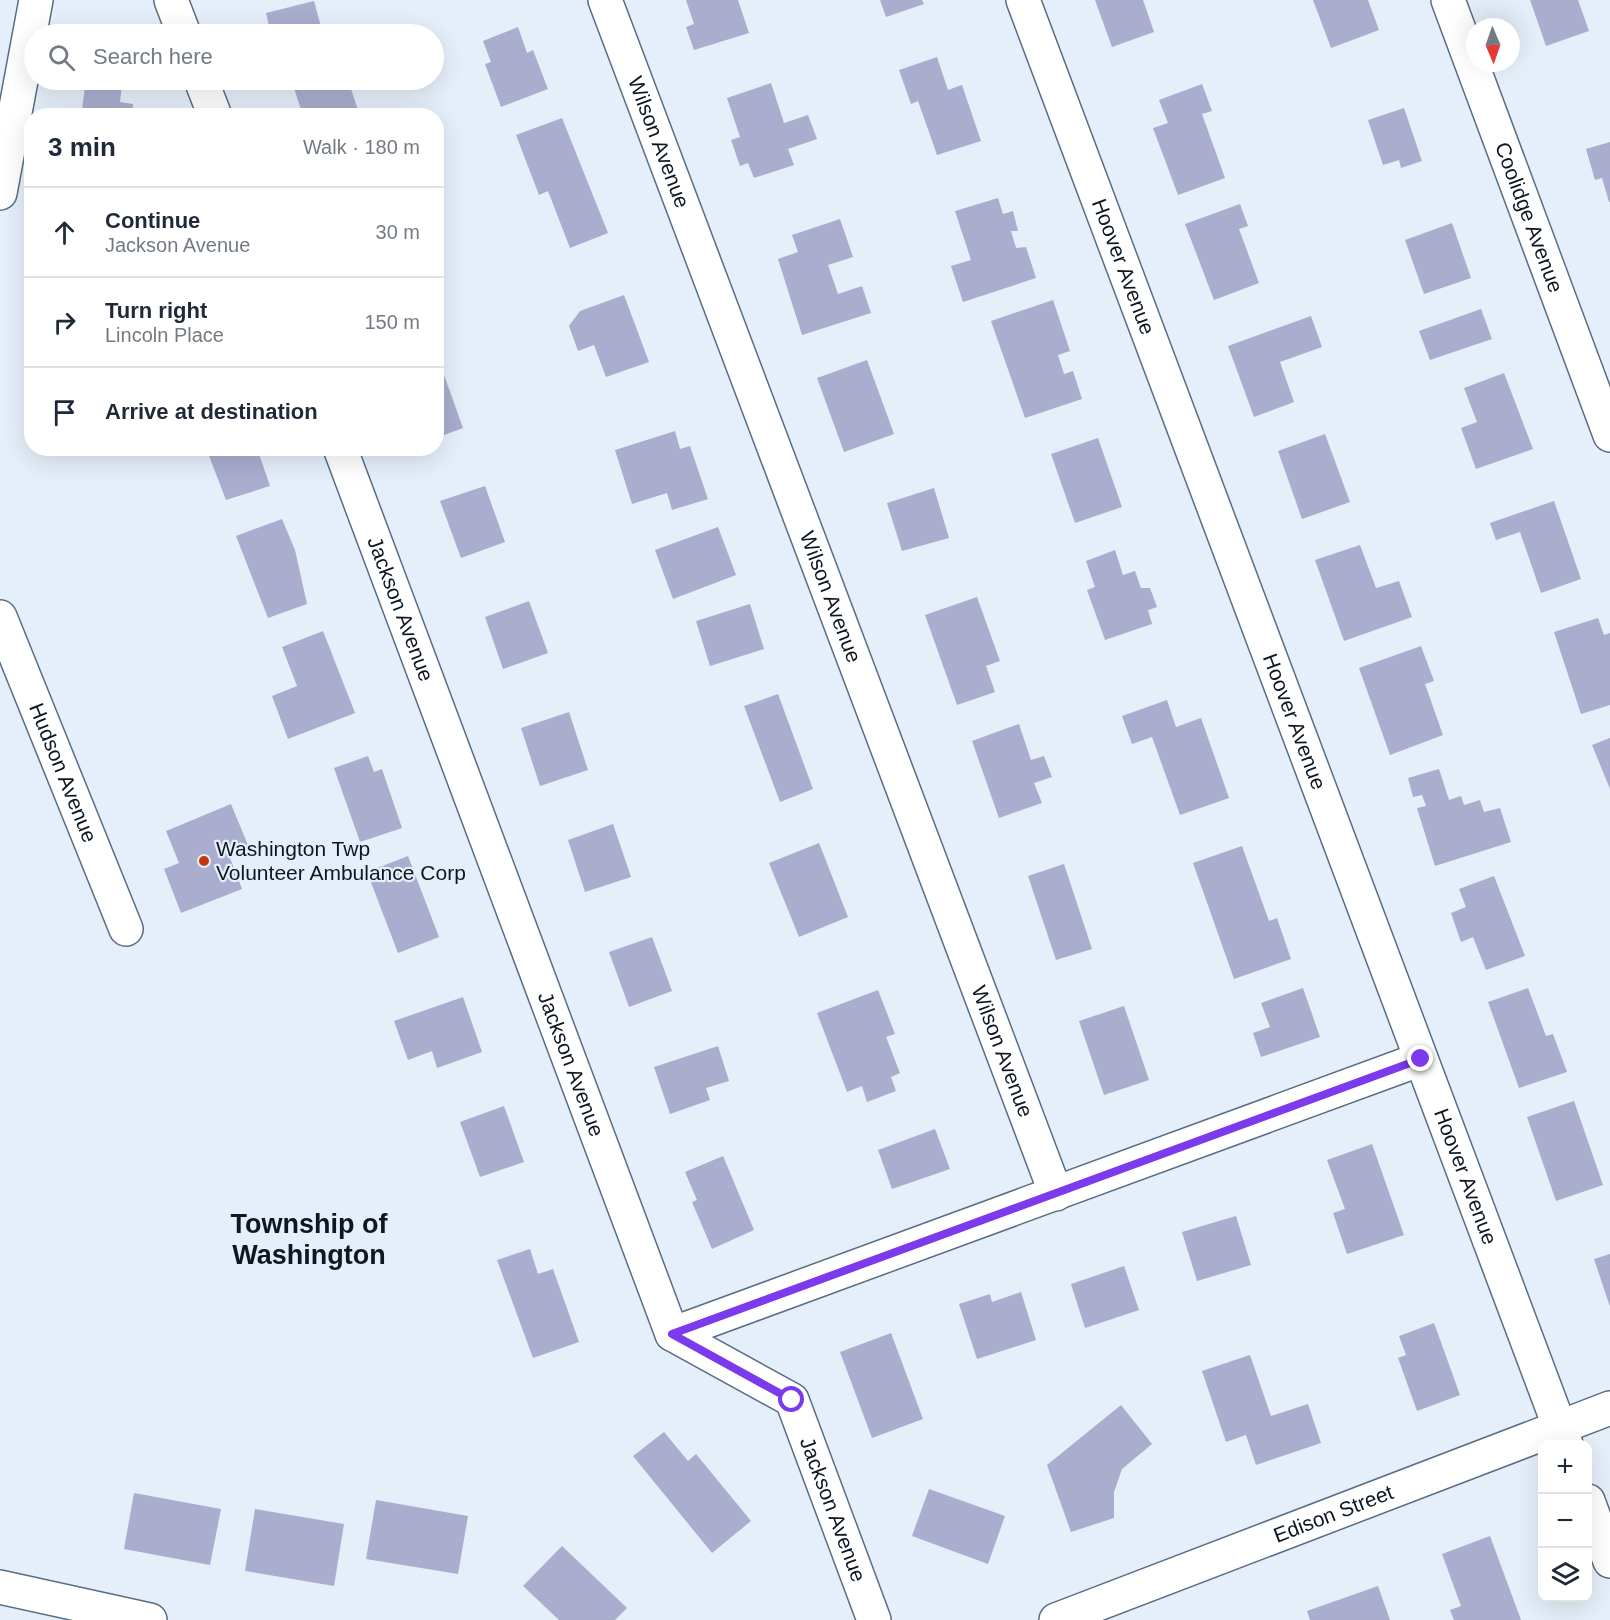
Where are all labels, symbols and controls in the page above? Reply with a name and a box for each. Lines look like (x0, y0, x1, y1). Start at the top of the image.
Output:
north arrow (1466, 18, 1520, 72)
search box (24, 24, 444, 90)
icon: search (45, 41, 78, 74)
text: Search here (93, 44, 213, 69)
street label: Wilson Avenue (624, 73, 694, 211)
text: 3 min (48, 132, 116, 162)
text: Walk · 180 m (303, 136, 420, 158)
street label: Coolidge Avenue (1491, 139, 1568, 296)
street label: Hoover Avenue (1088, 195, 1160, 338)
text: Continue (105, 208, 200, 233)
icon: ahead (48, 216, 81, 249)
text: 30 m (376, 221, 420, 243)
text: Jackson Avenue (105, 234, 250, 256)
text: Turn right (105, 298, 207, 323)
icon: right (48, 306, 81, 339)
text: 150 m (364, 311, 420, 333)
text: Lincoln Place (105, 324, 224, 346)
icon: arrive (48, 396, 81, 429)
text: Arrive at destination (105, 399, 318, 424)
street label: Wilson Avenue (796, 528, 866, 666)
street label: Jackson Avenue (363, 533, 438, 684)
street label: Hoover Avenue (1259, 650, 1331, 793)
street label: Hudson Avenue (25, 700, 102, 846)
place label: Washington Twp Volunteer Ambulance Corp (216, 837, 466, 884)
marker: Washington Twp Volunteer Ambulance Corp (197, 854, 211, 868)
street label: Wilson Avenue (967, 982, 1038, 1120)
street label: Jackson Avenue (534, 988, 609, 1139)
route end (1407, 1045, 1433, 1071)
street label: Hoover Avenue (1430, 1105, 1502, 1248)
district label: Township of Washington (231, 1209, 388, 1270)
route start (778, 1386, 804, 1412)
street label: Jackson Avenue (796, 1434, 871, 1585)
map controls (1538, 1440, 1592, 1602)
button: + (1538, 1440, 1592, 1494)
street label: Edison Street (1270, 1480, 1396, 1547)
button: − (1538, 1494, 1592, 1548)
button: layers (1538, 1548, 1592, 1602)

